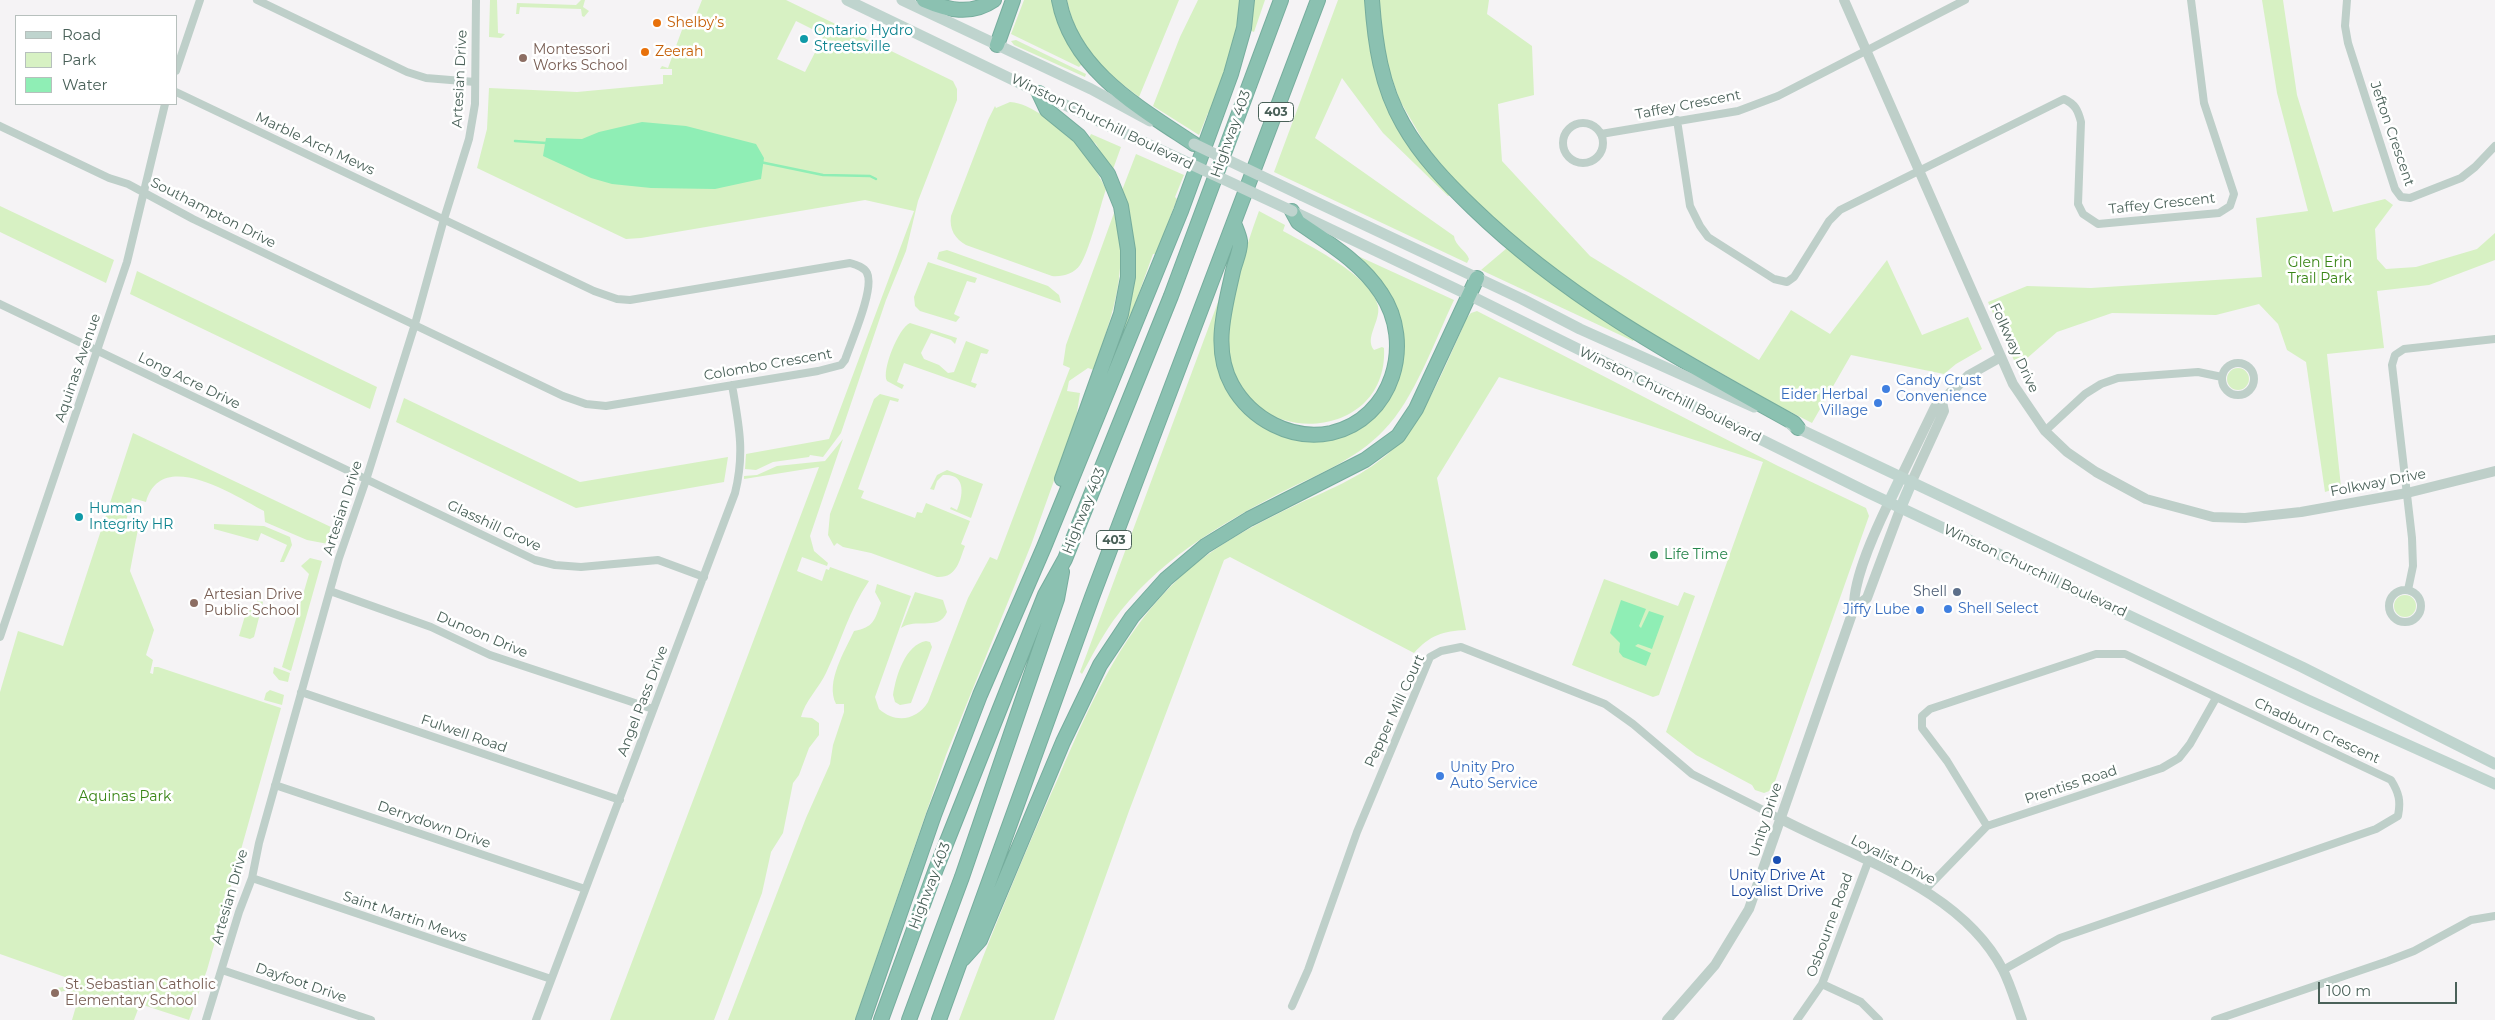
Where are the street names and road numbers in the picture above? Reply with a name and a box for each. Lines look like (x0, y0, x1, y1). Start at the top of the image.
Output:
street label: Artesian Drive (449, 29, 471, 129)
street label: Winston Churchill Boulevard (1008, 71, 1196, 173)
street label: Jefton Crescent (2366, 79, 2418, 189)
street label: Taffey Crescent (1634, 87, 1742, 123)
street label: Highway 403 (1207, 88, 1255, 180)
road number: 403 (1258, 102, 1294, 121)
street label: Marble Arch Mews (253, 109, 377, 179)
street label: Southampton Drive (147, 174, 279, 252)
street label: Taffey Crescent (2108, 190, 2216, 218)
street label: Folkway Drive (1986, 300, 2042, 396)
street label: Aquinas Avenue (52, 312, 104, 424)
street label: Winston Churchill Boulevard (1576, 344, 1764, 446)
street label: Colombo Crescent (703, 345, 833, 385)
street label: Long Acre Drive (135, 349, 243, 413)
street label: Artesian Drive (320, 459, 366, 557)
street label: Highway 403 (1059, 465, 1109, 557)
street label: Folkway Drive (2329, 465, 2427, 501)
street label: Glasshill Grove (444, 497, 544, 555)
street label: Winston Churchill Boulevard (1941, 521, 2129, 621)
road number: 403 (1096, 530, 1132, 550)
street label: Dunoon Drive (434, 608, 530, 662)
street label: Angel Pass Drive (614, 643, 672, 759)
street label: Pepper Mill Court (1361, 652, 1429, 770)
street label: Chadburn Crescent (2252, 695, 2382, 767)
street label: Fulwell Road (419, 711, 509, 757)
street label: Prentiss Road (2023, 762, 2119, 808)
street label: Unity Drive (1746, 781, 1786, 859)
street label: Derrydown Drive (375, 798, 493, 852)
street label: Loyalist Drive (1848, 831, 1938, 889)
street label: Highway 403 (906, 840, 954, 932)
street label: Artesian Drive (208, 847, 252, 947)
street label: Osbourne Road (1803, 870, 1857, 980)
street label: Saint Martin Mews (341, 888, 469, 946)
street label: Dayfoot Drive (253, 960, 349, 1006)

